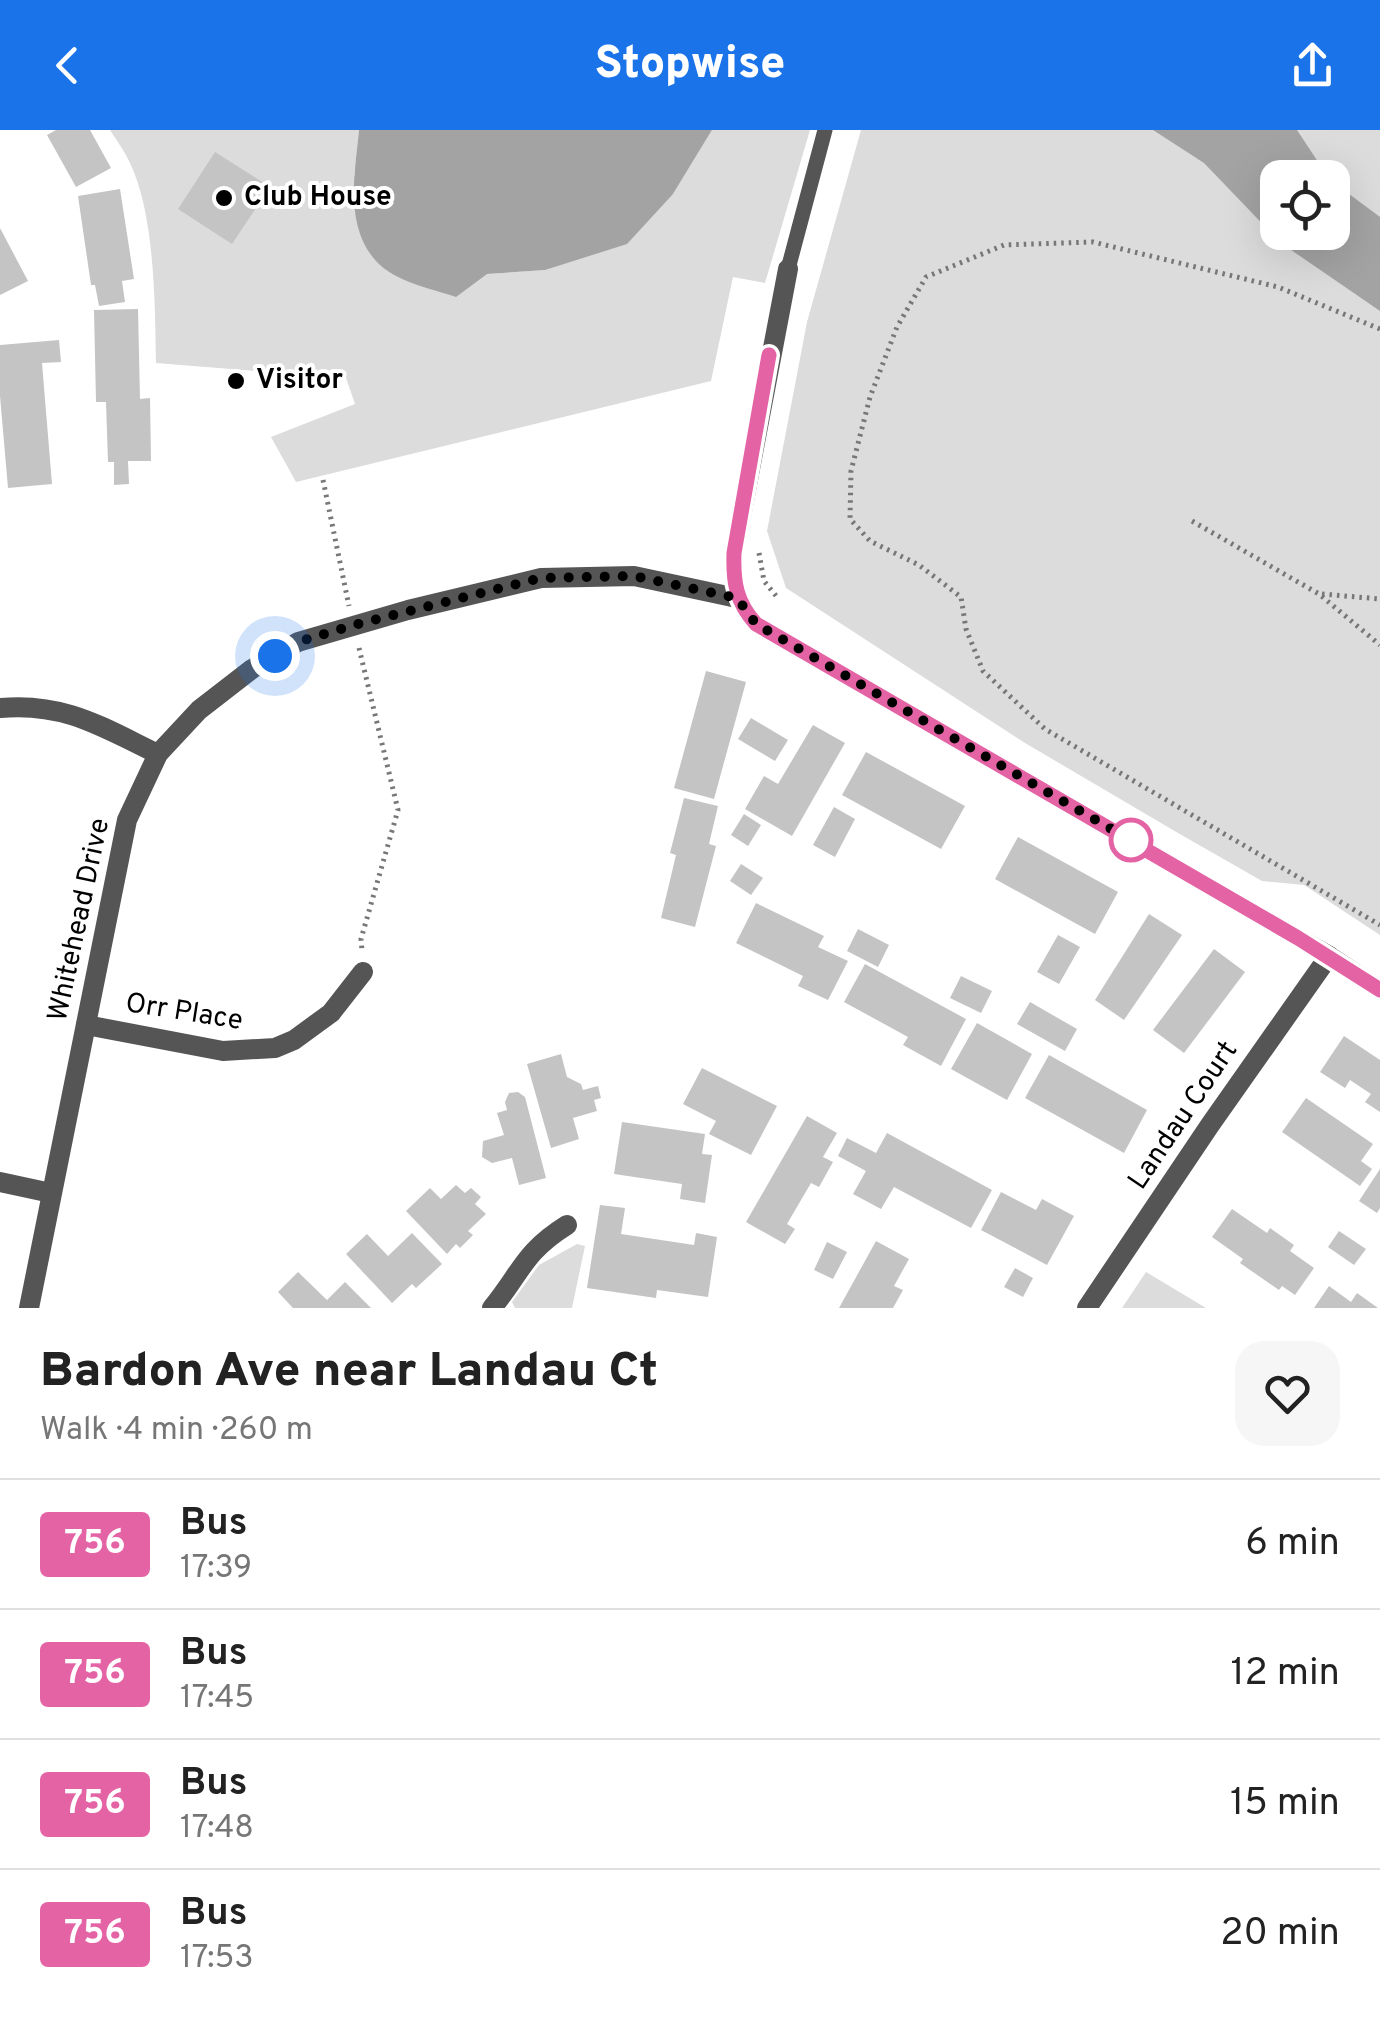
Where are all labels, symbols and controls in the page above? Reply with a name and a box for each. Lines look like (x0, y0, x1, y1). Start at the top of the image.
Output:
text: Stopwise (595, 37, 785, 94)
icon: back (40, 38, 95, 93)
icon: share (1285, 38, 1340, 93)
map controls (1260, 160, 1350, 250)
button: locate (1260, 160, 1350, 250)
place label: Club House (244, 180, 392, 216)
marker: Club House (213, 187, 235, 209)
place label: Visitor (256, 363, 343, 399)
marker: Visitor (225, 370, 247, 392)
your location (250, 631, 300, 681)
street label: Whitehead Drive (41, 815, 119, 1025)
unlabelled marker (1110, 819, 1152, 861)
street label: Orr Place (123, 986, 245, 1040)
street label: Landau Court (1121, 1035, 1247, 1197)
button: heart (1235, 1341, 1340, 1446)
text: Bardon Ave near Landau Ct (40, 1343, 658, 1403)
text: Walk · 4 min · 260 m (40, 1411, 313, 1451)
text: Bus (180, 1500, 247, 1549)
text: 6 min (1245, 1520, 1340, 1569)
text: 756 (64, 1522, 126, 1566)
text: 17:39 (180, 1549, 252, 1589)
text: Bus (180, 1630, 247, 1679)
text: 12 min (1230, 1650, 1340, 1699)
text: 756 (64, 1652, 126, 1696)
text: 17:45 (180, 1679, 254, 1719)
text: Bus (180, 1760, 247, 1809)
text: 15 min (1230, 1780, 1340, 1829)
text: 756 (64, 1782, 126, 1826)
text: 17:48 (180, 1809, 254, 1849)
text: Bus (180, 1890, 247, 1939)
text: 20 min (1220, 1910, 1340, 1959)
text: 756 (64, 1912, 126, 1956)
text: 17:53 (180, 1939, 254, 1979)

